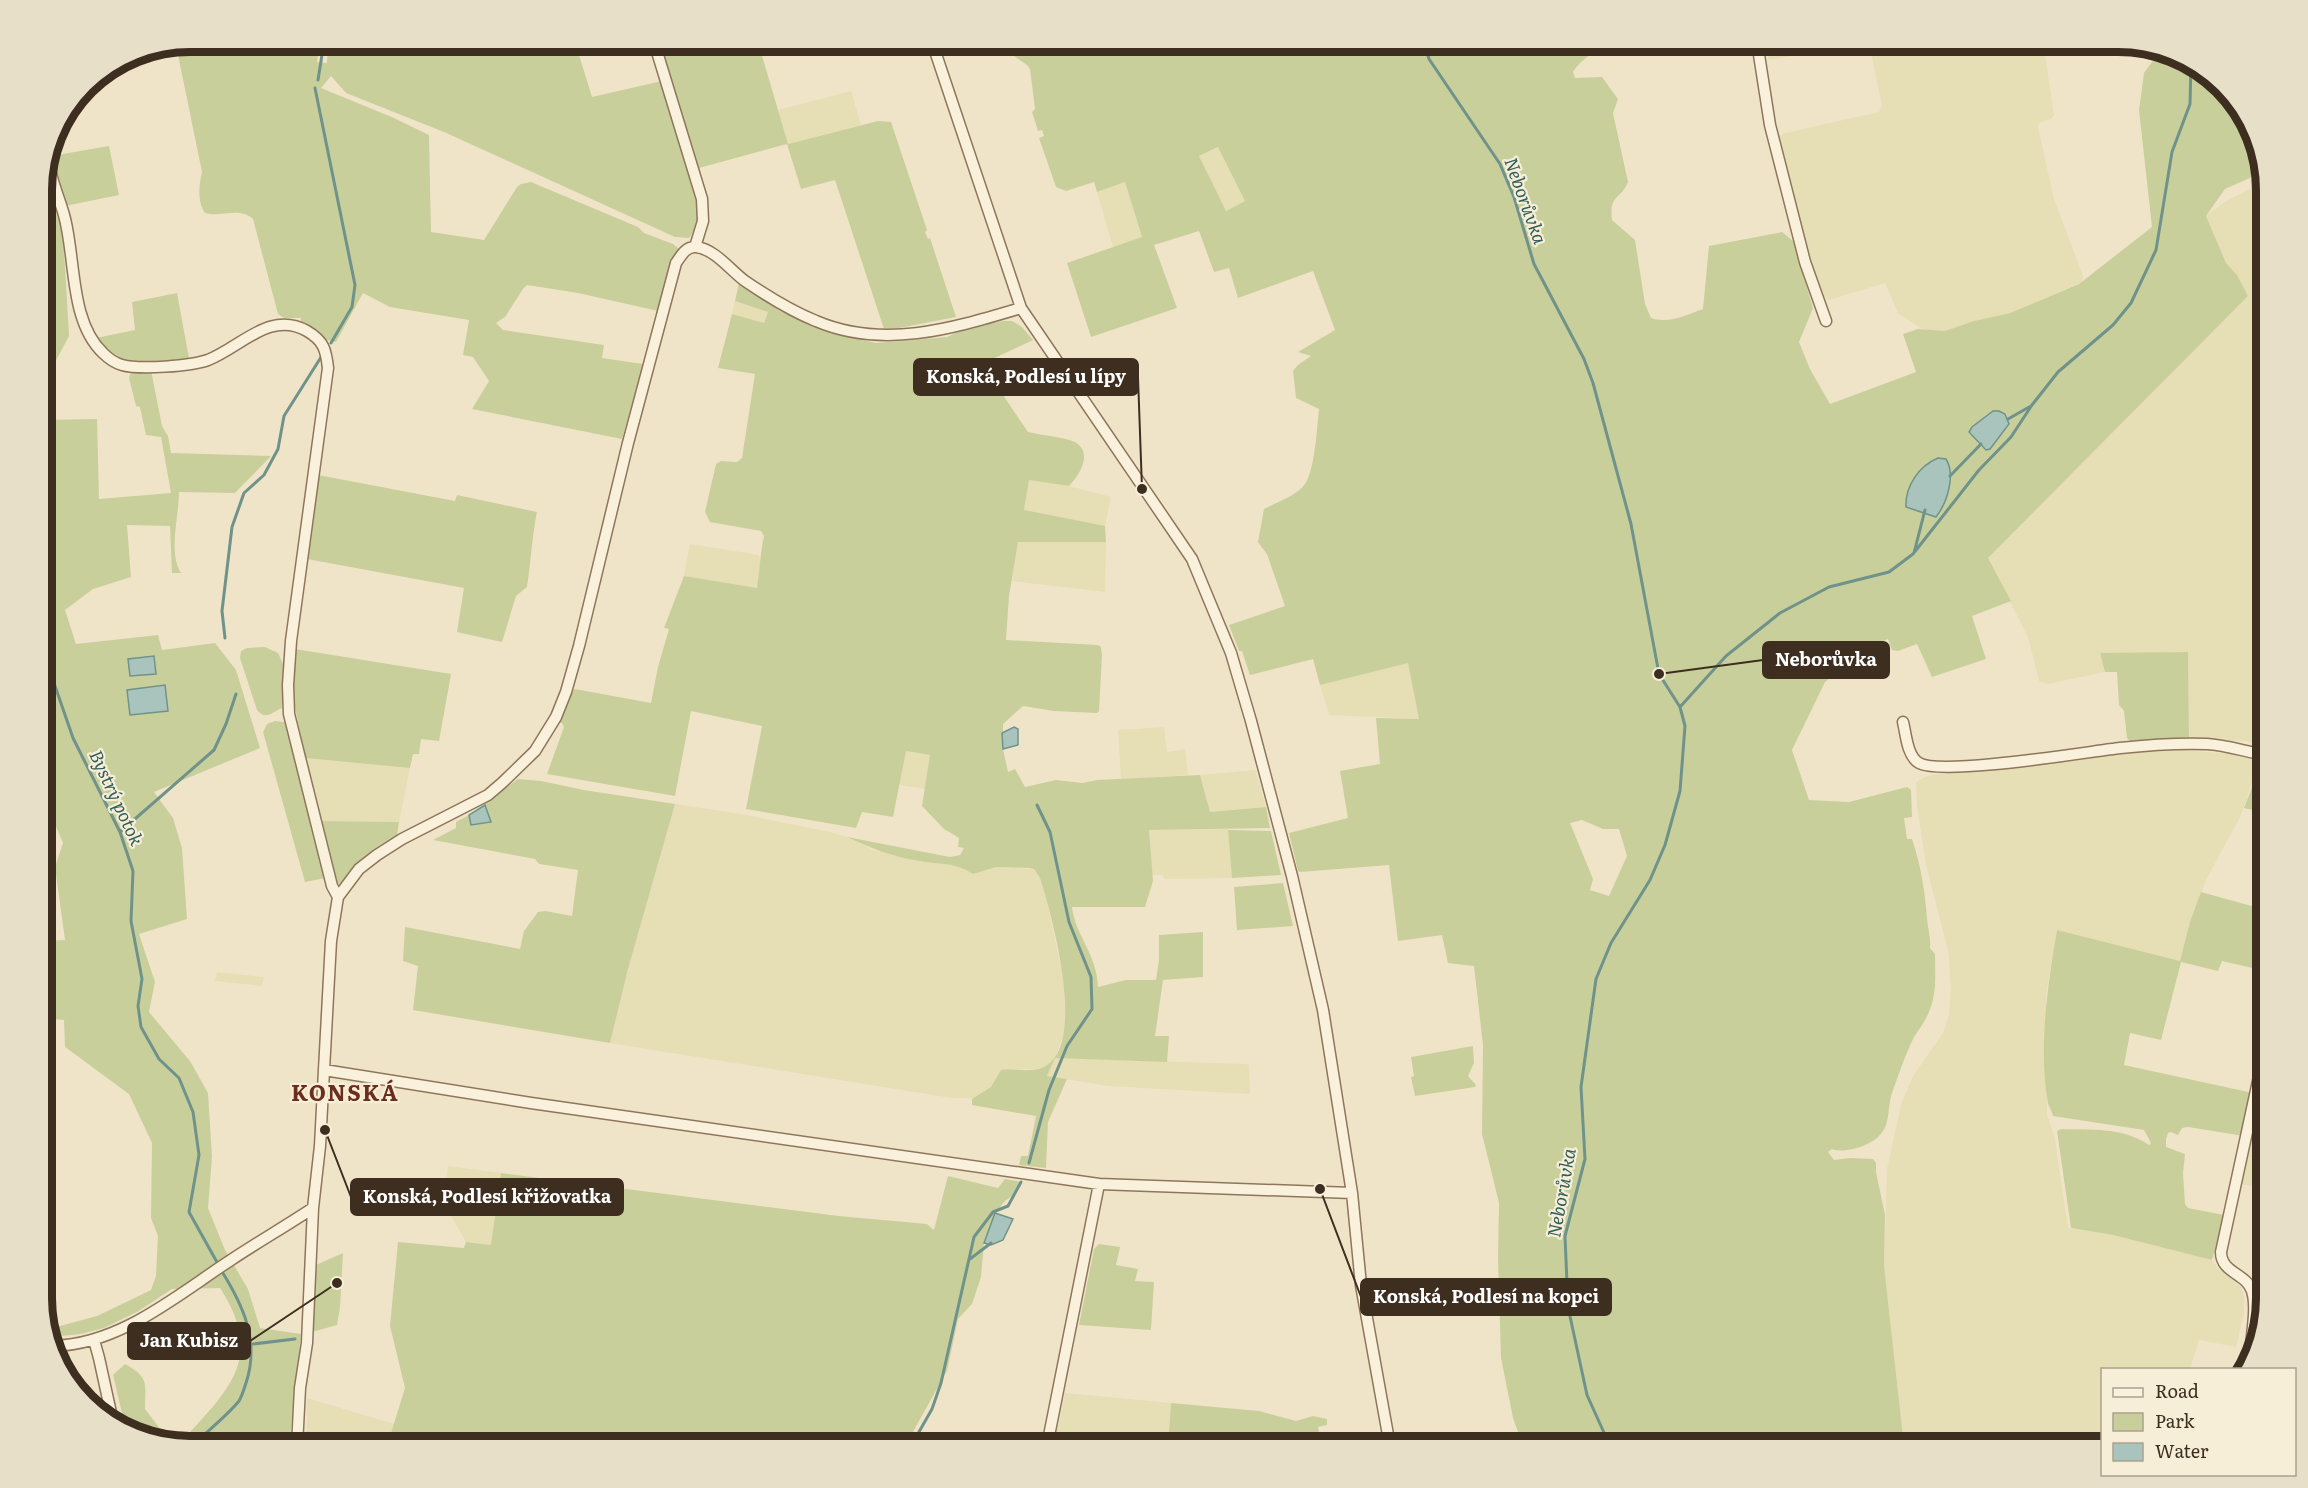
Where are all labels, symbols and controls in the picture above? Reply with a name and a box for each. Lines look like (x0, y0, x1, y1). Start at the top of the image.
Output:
water label: Neborůvka (1498, 153, 1555, 248)
callout: Konská, Podlesí u lípy (914, 359, 1138, 395)
text: Konská, Podlesí u lípy (926, 362, 1126, 389)
callout: Neborůvka (1763, 642, 1889, 678)
text: Neborůvka (1775, 645, 1877, 672)
water label: Bystrý potok (83, 745, 151, 850)
district label: KONSKÁ (291, 1075, 399, 1108)
water label: Neborůvka (1539, 1145, 1582, 1240)
callout: Konská, Podlesí křižovatka (351, 1179, 623, 1215)
text: Konská, Podlesí křižovatka (363, 1182, 612, 1209)
callout: Konská, Podlesí na kopci (1361, 1279, 1611, 1315)
text: Konská, Podlesí na kopci (1373, 1282, 1600, 1309)
callout: Jan Kubisz (128, 1323, 250, 1359)
text: Jan Kubisz (140, 1326, 239, 1353)
legend (2101, 1368, 2296, 1476)
text: Road (2155, 1377, 2199, 1404)
text: Park (2155, 1407, 2196, 1434)
text: Water (2155, 1437, 2209, 1464)

